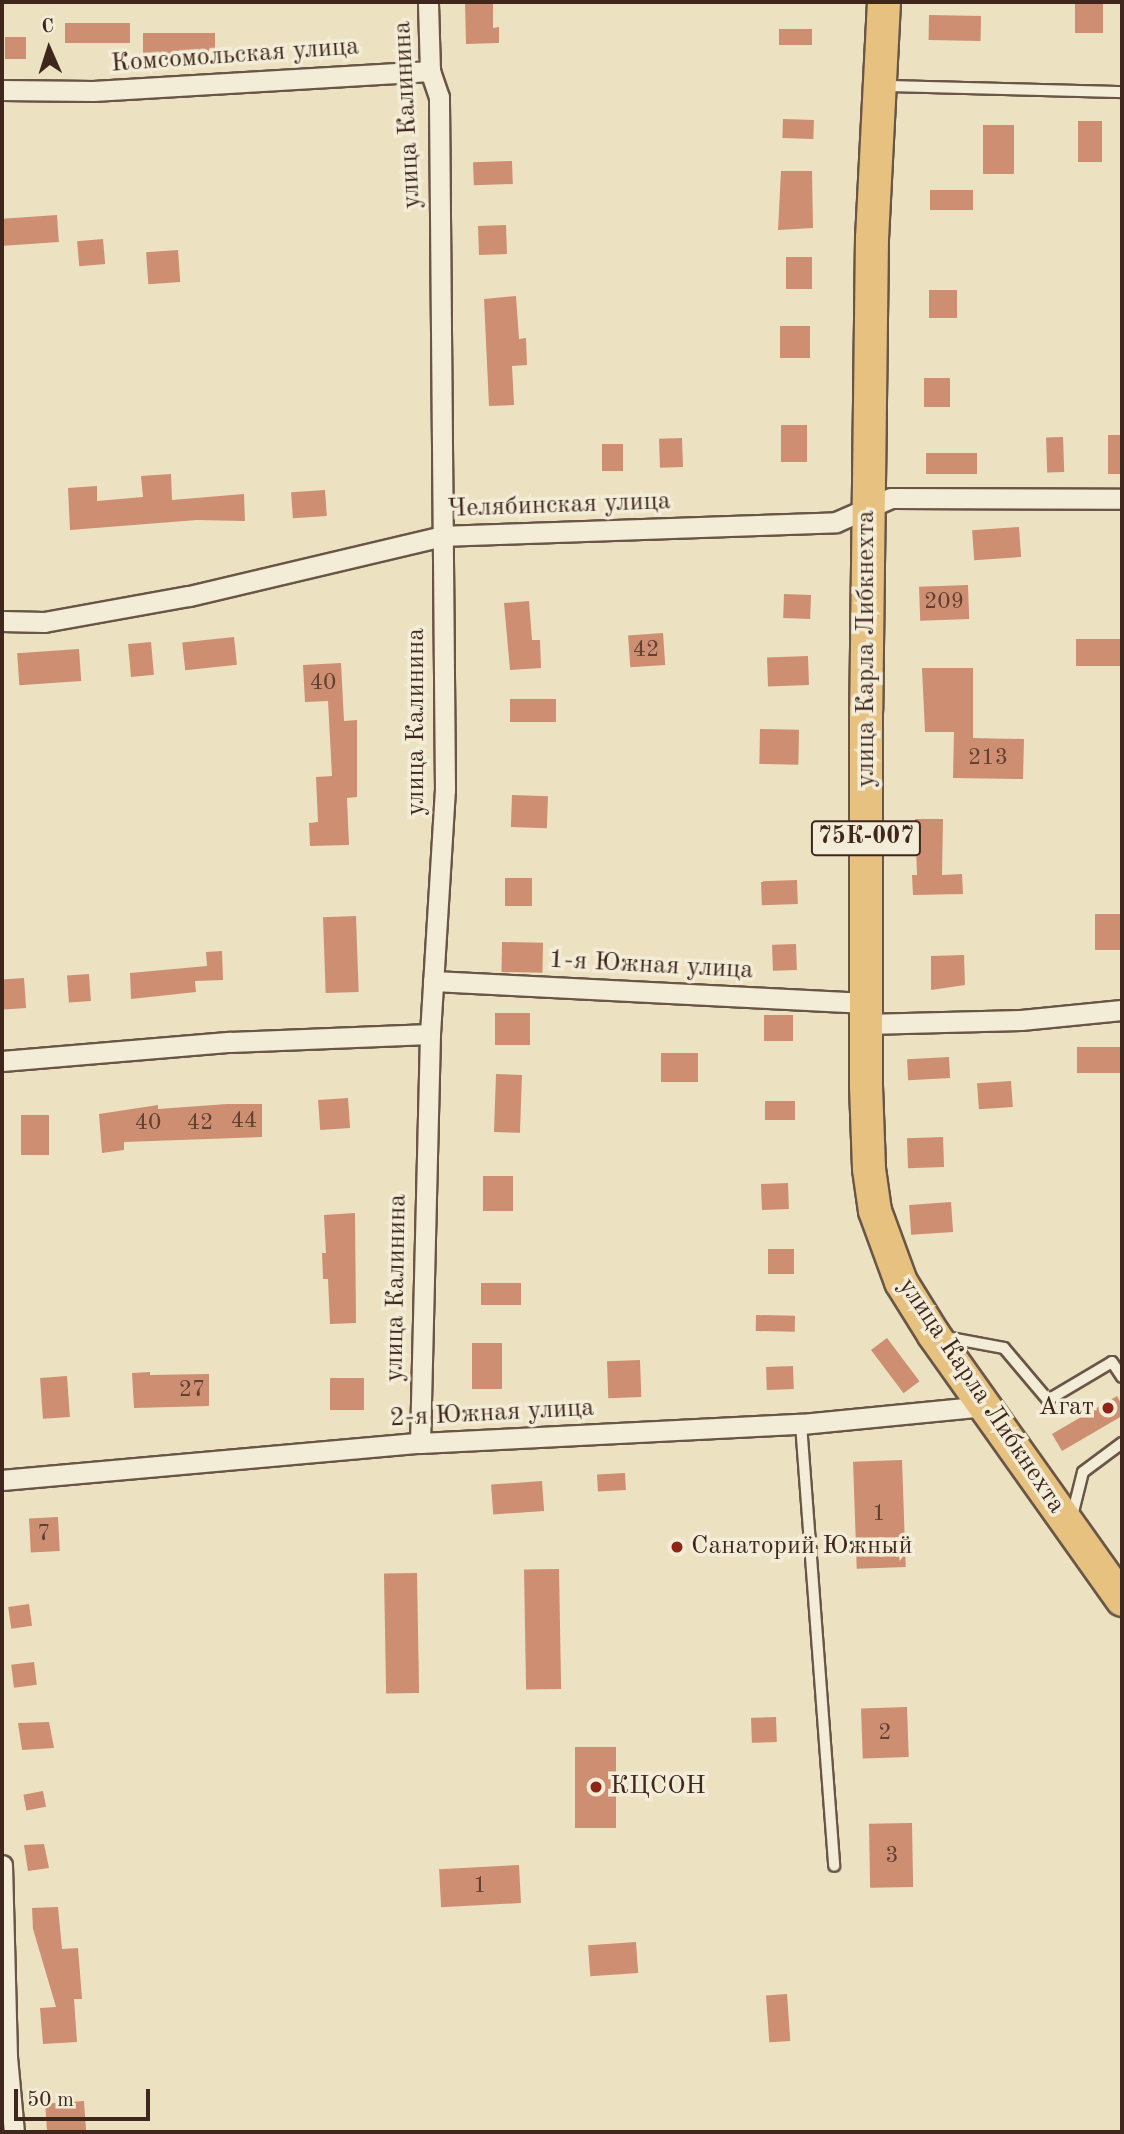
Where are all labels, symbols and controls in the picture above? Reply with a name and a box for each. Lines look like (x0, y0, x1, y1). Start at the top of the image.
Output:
north arrow (14, 14, 84, 84)
text: С (41, 18, 55, 37)
street label: улица Калинина (388, 20, 428, 210)
street label: Комсомольская улица (110, 32, 360, 80)
street label: Челябинская улица (447, 487, 671, 525)
street label: улица Карла Либкнехта (851, 510, 883, 788)
house number: 209 (924, 588, 964, 616)
street label: улица Калинина (401, 628, 433, 816)
house number: 42 (633, 636, 659, 664)
house number: 40 (310, 669, 336, 697)
house number: 213 (968, 744, 1008, 772)
road number: 75К-007 (810, 818, 922, 858)
street label: 1-я Южная улица (548, 945, 754, 987)
house number: 44 (231, 1107, 257, 1135)
house number: 40 (135, 1109, 161, 1137)
house number: 42 (187, 1109, 213, 1137)
street label: улица Калинина (380, 1194, 414, 1382)
street label: улица Карла Либкнехта (891, 1272, 1071, 1520)
house number: 27 (179, 1376, 205, 1404)
place label: Агат (1039, 1392, 1094, 1424)
street label: 2-я Южная улица (389, 1393, 595, 1435)
marker: Агат (1100, 1400, 1116, 1416)
house number: 1 (872, 1500, 886, 1528)
house number: 7 (37, 1520, 51, 1548)
place label: Санаторий Южный (691, 1531, 912, 1563)
marker: Санаторий Южный (669, 1539, 685, 1555)
house number: 2 (878, 1719, 892, 1747)
place label: КЦСОН (610, 1771, 706, 1803)
marker: КЦСОН (588, 1779, 604, 1795)
house number: 3 (885, 1842, 899, 1870)
house number: 1 (473, 1872, 487, 1900)
scale bar (18, 2074, 154, 2118)
text: 50 m (27, 2090, 74, 2111)

